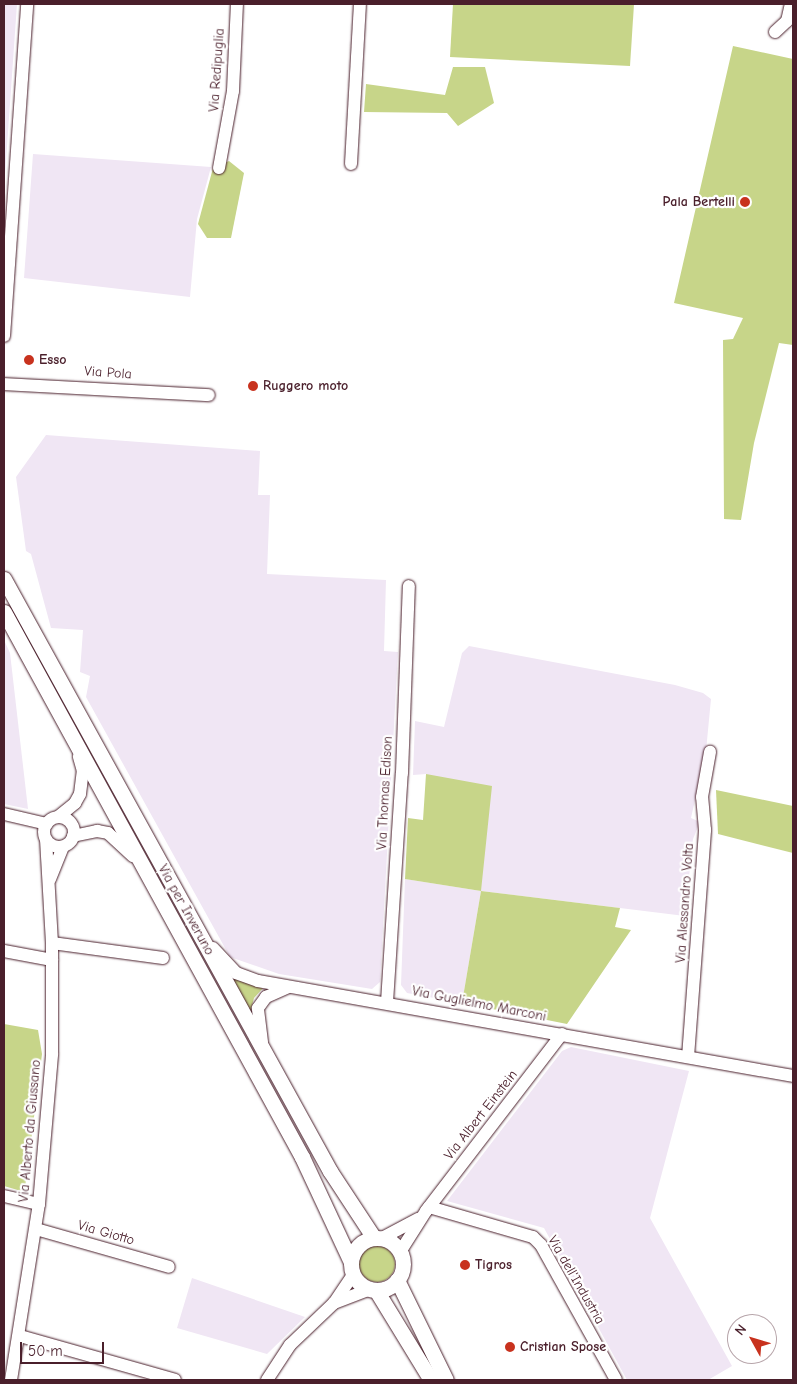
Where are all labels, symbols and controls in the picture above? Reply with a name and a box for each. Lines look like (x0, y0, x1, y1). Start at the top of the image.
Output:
street label: Via Redipuglia (206, 28, 228, 112)
place label: Pala Bertelli (663, 194, 735, 210)
marker: Pala Bertelli (739, 196, 751, 208)
place label: Esso (39, 352, 66, 368)
marker: Esso (23, 354, 35, 366)
street label: Via Pola (84, 363, 132, 383)
place label: Ruggero moto (263, 378, 348, 394)
marker: Ruggero moto (247, 380, 259, 392)
street label: Via Thomas Edison (374, 736, 396, 850)
street label: Via Alessandro Volta (672, 842, 698, 964)
street label: Via per Inveruno (154, 862, 218, 958)
street label: Via Guglielmo Marconi (410, 983, 548, 1025)
street label: Via Alberto da Giussano (15, 1059, 45, 1203)
street label: Via Albert Einstein (441, 1067, 521, 1163)
street label: Via Giotto (76, 1217, 136, 1249)
street label: Via dell'Industria (544, 1233, 608, 1327)
place label: Tigros (475, 1257, 512, 1273)
marker: Tigros (459, 1259, 471, 1271)
north arrow (727, 1314, 777, 1364)
text: N (731, 1321, 750, 1339)
scale bar (22, 1332, 106, 1364)
place label: Cristian Spose (520, 1339, 606, 1355)
marker: Cristian Spose (504, 1341, 516, 1353)
text: 50 m (28, 1342, 63, 1360)

